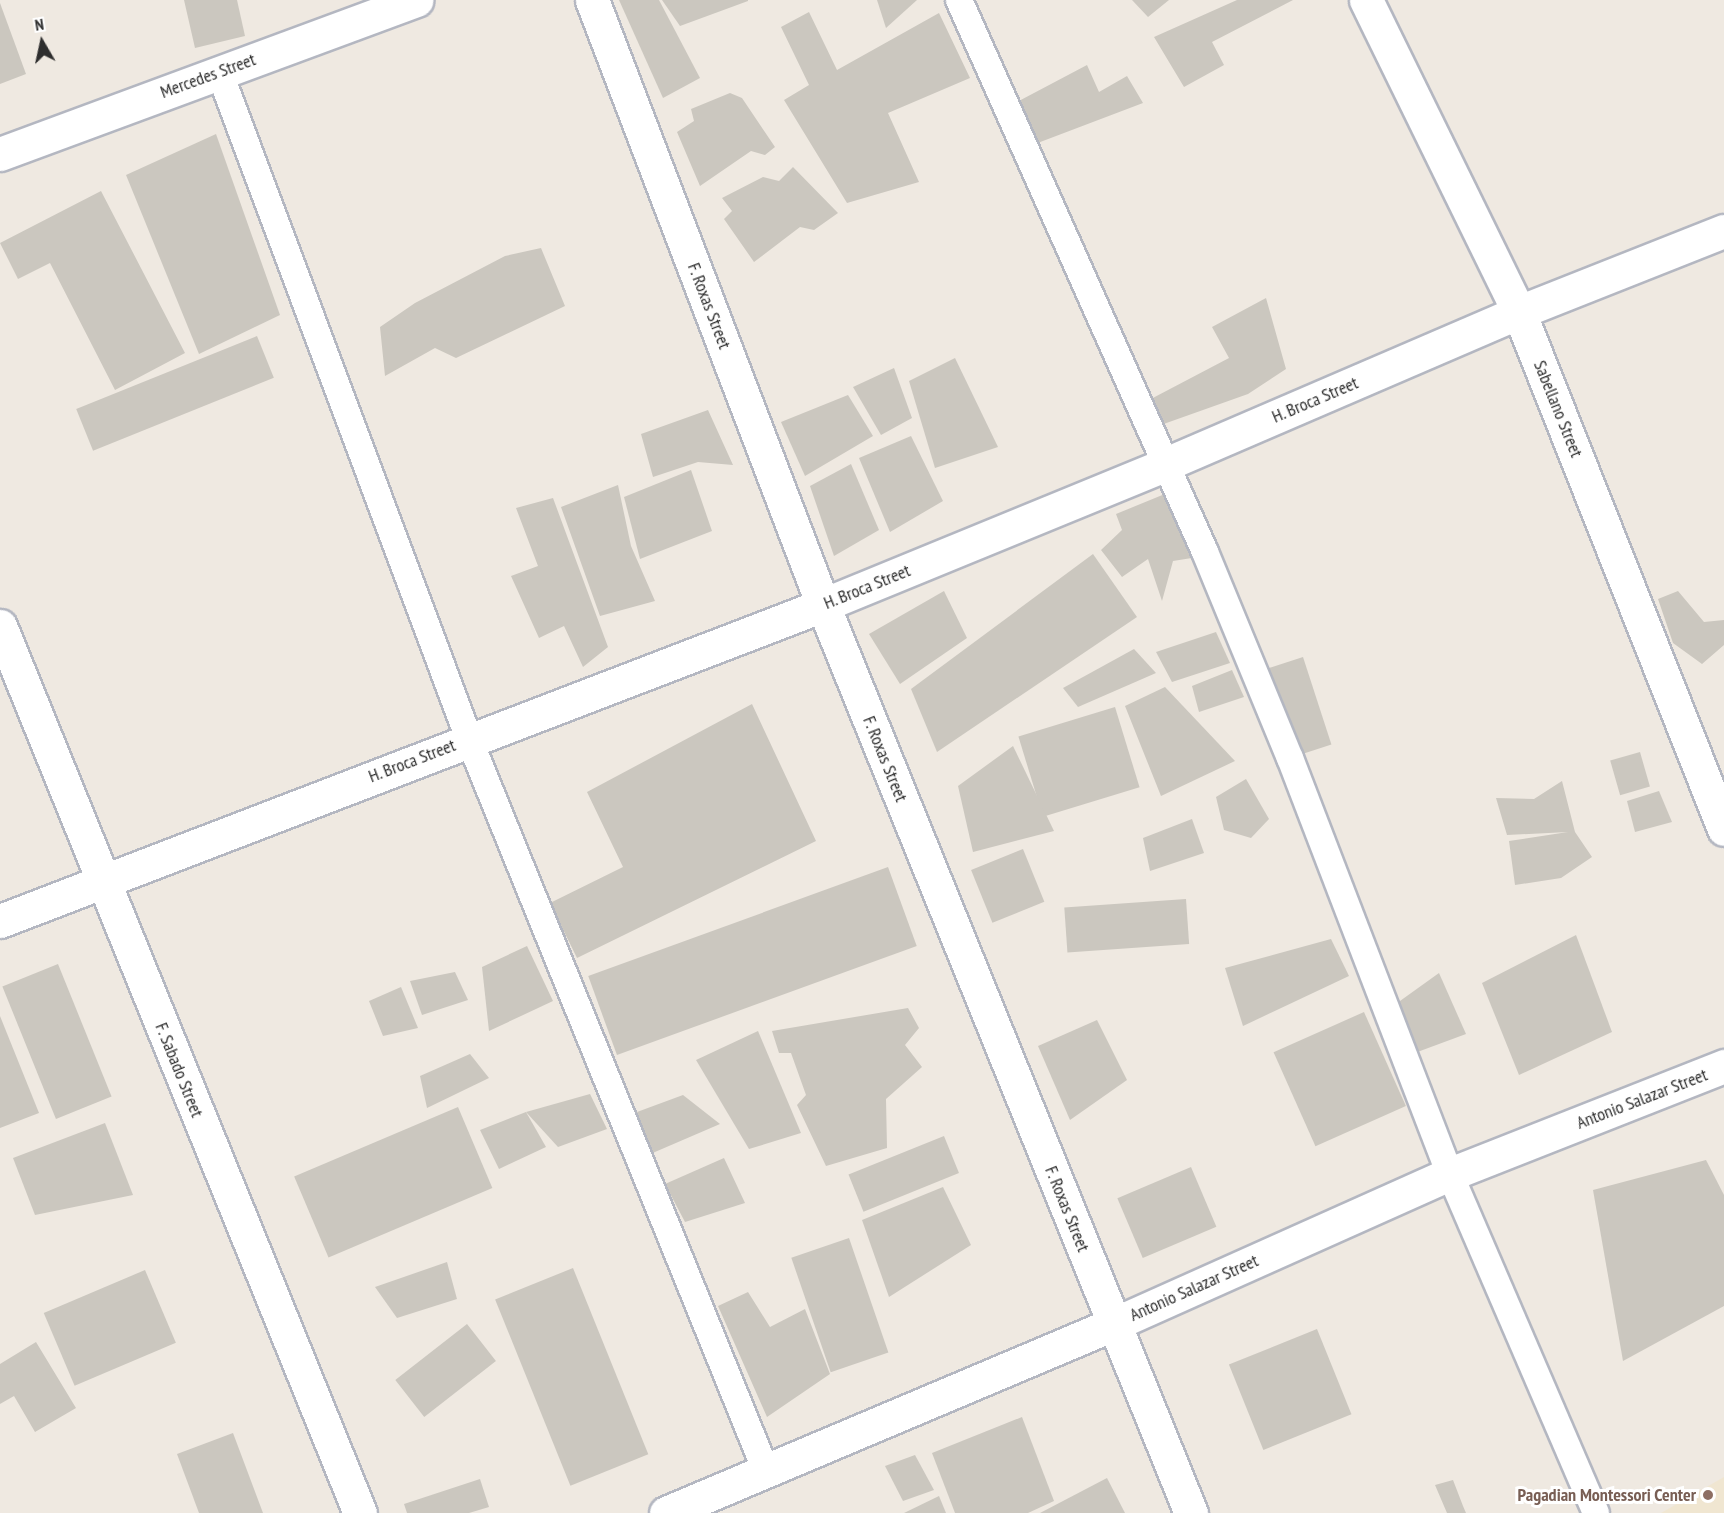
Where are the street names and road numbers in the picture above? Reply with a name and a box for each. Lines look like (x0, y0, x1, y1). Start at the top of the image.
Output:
street label: Mercedes Street (157, 49, 259, 103)
street label: F. Roxas Street (683, 259, 735, 353)
street label: Sabellano Street (1529, 357, 1587, 461)
street label: H. Broca Street (1268, 372, 1362, 428)
street label: H. Broca Street (820, 560, 914, 614)
street label: F. Roxas Street (858, 712, 912, 806)
street label: H. Broca Street (365, 734, 459, 788)
street label: F. Sabado Street (150, 1019, 208, 1121)
street label: Antonio Salazar Street (1574, 1064, 1710, 1134)
street label: F. Roxas Street (1040, 1162, 1094, 1256)
street label: Antonio Salazar Street (1126, 1250, 1262, 1326)

